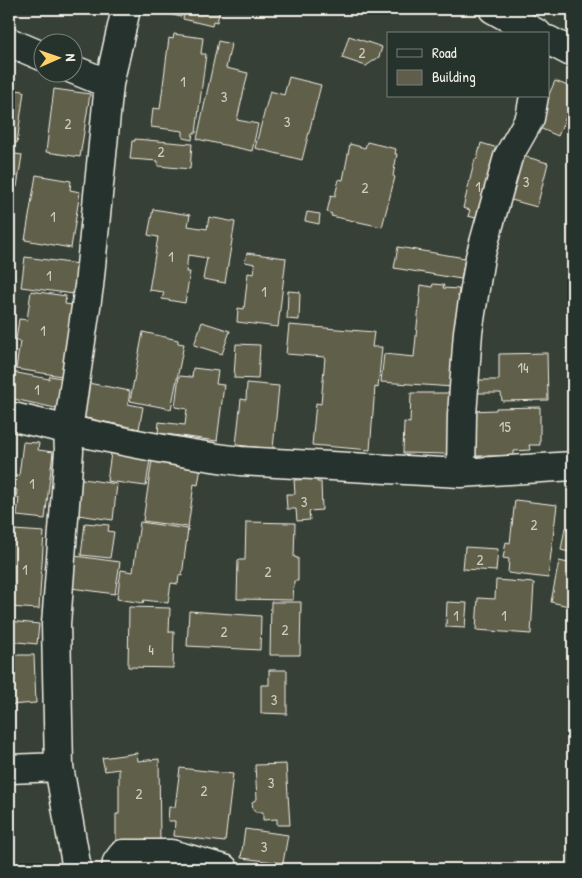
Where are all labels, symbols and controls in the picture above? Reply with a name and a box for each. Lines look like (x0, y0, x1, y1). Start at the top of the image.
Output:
north arrow (32, 32, 82, 82)
legend (387, 32, 550, 98)
house number: 2 (358, 42, 366, 63)
text: Road (432, 42, 457, 63)
text: N (62, 53, 81, 62)
text: Building (432, 66, 476, 87)
house number: 1 (180, 71, 186, 92)
house number: 3 (221, 86, 228, 107)
house number: 3 (284, 111, 291, 132)
house number: 2 (64, 113, 72, 134)
house number: 2 (157, 141, 165, 162)
house number: 3 (523, 171, 530, 192)
house number: 1 (475, 176, 481, 197)
house number: 2 (361, 177, 369, 198)
house number: 1 (50, 206, 56, 227)
house number: 1 (168, 246, 174, 267)
house number: 1 (46, 265, 52, 286)
house number: 1 (261, 281, 267, 302)
house number: 1 (40, 320, 46, 341)
house number: 14 (517, 357, 529, 378)
house number: 1 (34, 379, 40, 400)
house number: 15 (499, 416, 512, 437)
house number: 1 (29, 473, 35, 494)
house number: 3 (301, 491, 308, 512)
house number: 2 (530, 514, 538, 535)
house number: 2 (476, 549, 484, 570)
house number: 1 (22, 559, 28, 580)
house number: 2 (264, 561, 272, 582)
house number: 1 (453, 605, 459, 626)
house number: 1 (501, 605, 507, 626)
house number: 2 (281, 619, 289, 640)
house number: 2 (220, 621, 228, 642)
house number: 4 (148, 639, 154, 660)
house number: 3 (271, 689, 278, 710)
house number: 3 (268, 772, 275, 793)
house number: 2 (200, 780, 208, 801)
house number: 2 (135, 783, 143, 804)
house number: 3 (261, 836, 268, 857)

